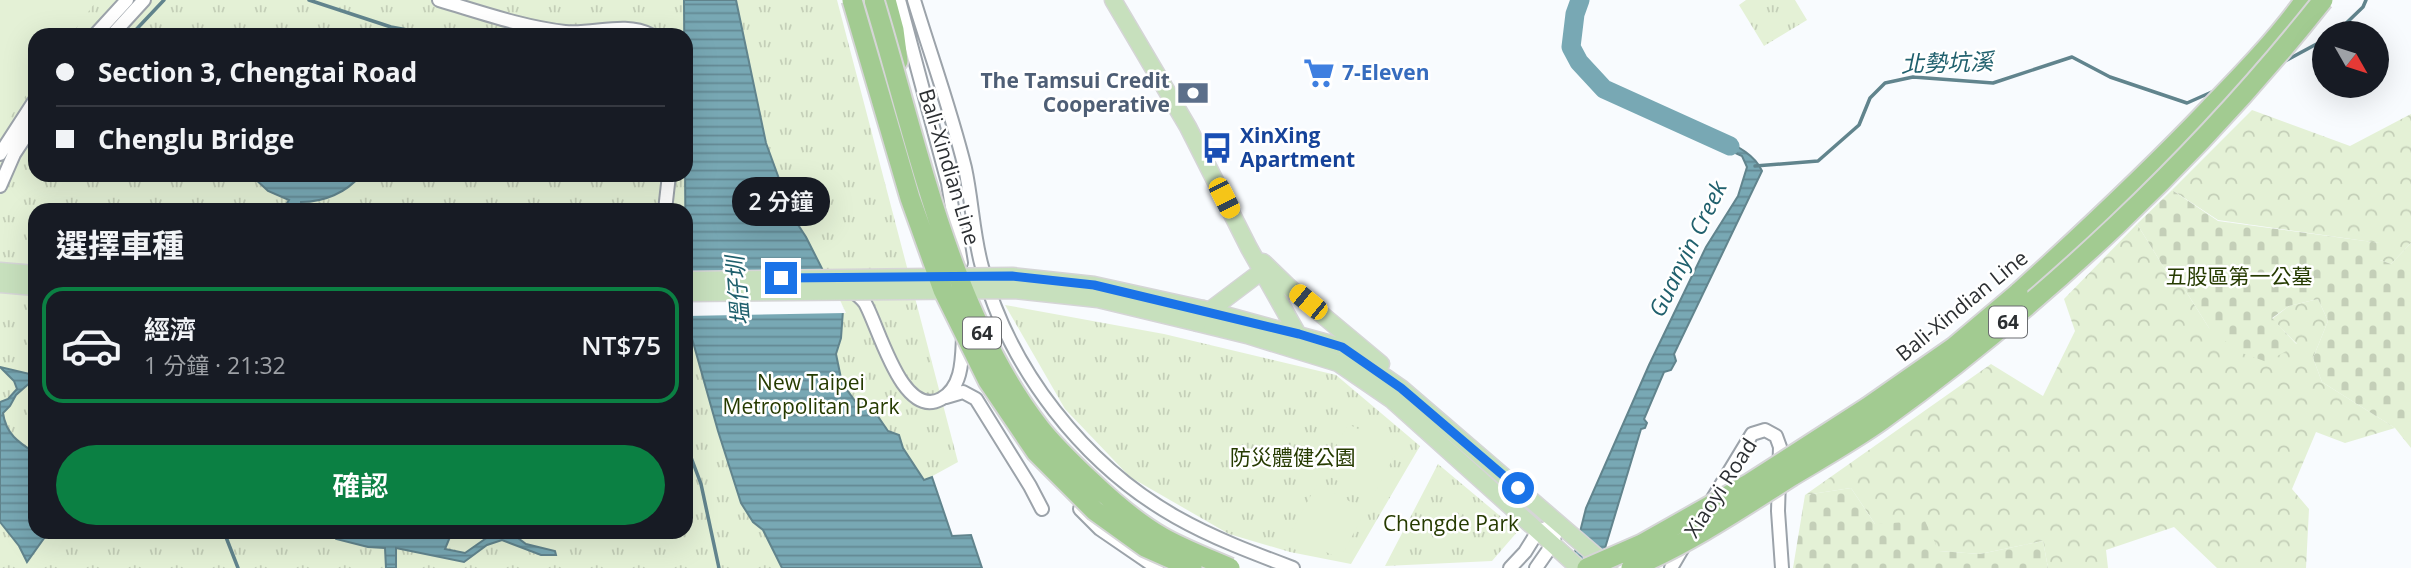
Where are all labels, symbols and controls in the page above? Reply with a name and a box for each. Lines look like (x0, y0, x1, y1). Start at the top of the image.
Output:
north arrow (2312, 21, 2389, 98)
map controls (2312, 21, 2389, 98)
water label: 北勢坑溪 (1900, 44, 1996, 80)
text: Section 3, Chengtai Road (98, 54, 417, 90)
supermarket icon: 7-Eleven (1302, 56, 1336, 90)
place label: 7-Eleven (1342, 58, 1430, 86)
place label: The Tamsui Credit Cooperative (980, 66, 1170, 118)
bank icon: The Tamsui Credit Cooperative (1176, 76, 1210, 110)
street label: Bali-Xindian Line (913, 85, 987, 248)
text: Chenglu Bridge (98, 121, 294, 157)
place label: XinXing Apartment (1240, 121, 1355, 173)
bus stop icon: XinXing Apartment (1200, 131, 1234, 165)
car (1206, 175, 1243, 221)
water label: Guanyin Creek (1640, 175, 1734, 322)
callout: 2 分鐘 (732, 176, 830, 226)
text: 2 分鐘 (748, 185, 814, 217)
text: 選擇車種 (56, 223, 184, 266)
street label: Bali-Xindian Line (1890, 243, 2033, 367)
water label: 塭仔圳 (718, 252, 756, 327)
route end (765, 262, 797, 294)
park label: 五股區第一公墓 (2166, 262, 2313, 290)
car (1286, 281, 1331, 323)
road number: 64 (1989, 306, 2027, 338)
text: 經濟 (144, 311, 196, 347)
icon: car (60, 314, 123, 377)
road number: 64 (963, 318, 1001, 348)
text: NT$75 (581, 327, 661, 363)
text: 1 分鐘 · 21:32 (144, 349, 286, 381)
park label: New Taipei Metropolitan Park (723, 368, 899, 420)
street label: Xiaoyi Road (1678, 432, 1763, 543)
park label: 防災體健公園 (1230, 443, 1356, 471)
button: 確認 (56, 445, 665, 525)
route start (1502, 472, 1534, 504)
park label: Chengde Park (1383, 509, 1519, 537)

